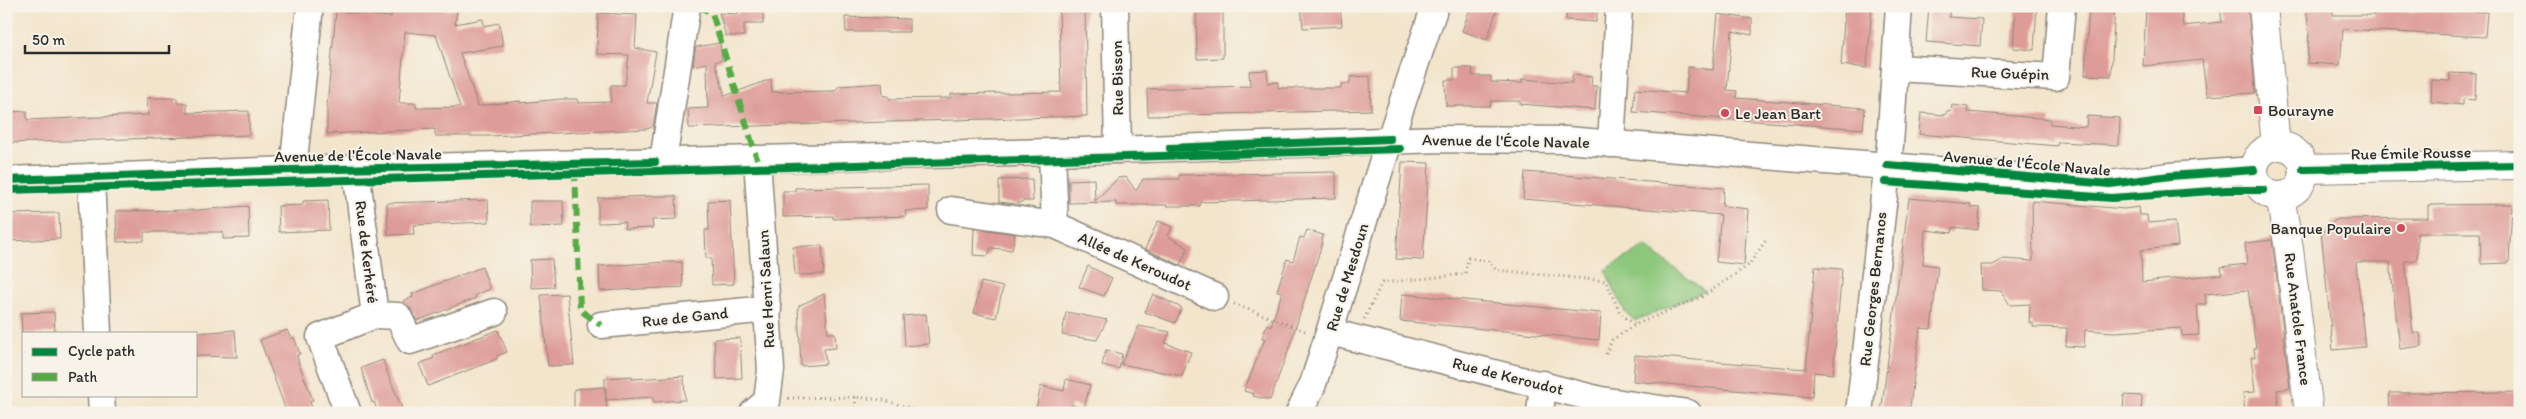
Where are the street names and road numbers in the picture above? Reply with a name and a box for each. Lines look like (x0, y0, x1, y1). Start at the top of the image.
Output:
street label: Rue Bisson (1107, 40, 1127, 116)
street label: Rue Guépin (1971, 62, 2050, 84)
street label: Avenue de l'École Navale (1422, 130, 1590, 152)
street label: Rue Émile Rousse (2351, 142, 2471, 164)
street label: Avenue de l'École Navale (274, 144, 442, 166)
street label: Avenue de l'École Navale (1943, 146, 2112, 180)
street label: Rue de Kerhéré (351, 199, 383, 305)
street label: Rue Georges Bernanos (1855, 211, 1891, 367)
street label: Rue de Mesdoun (1322, 221, 1372, 333)
street label: Allée de Keroudot (1075, 228, 1195, 294)
street label: Rue Henri Salaun (753, 229, 779, 349)
street label: Rue Anatole France (2280, 252, 2316, 386)
street label: Rue de Gand (641, 303, 729, 331)
street label: Rue de Keroudot (1451, 353, 1565, 399)

